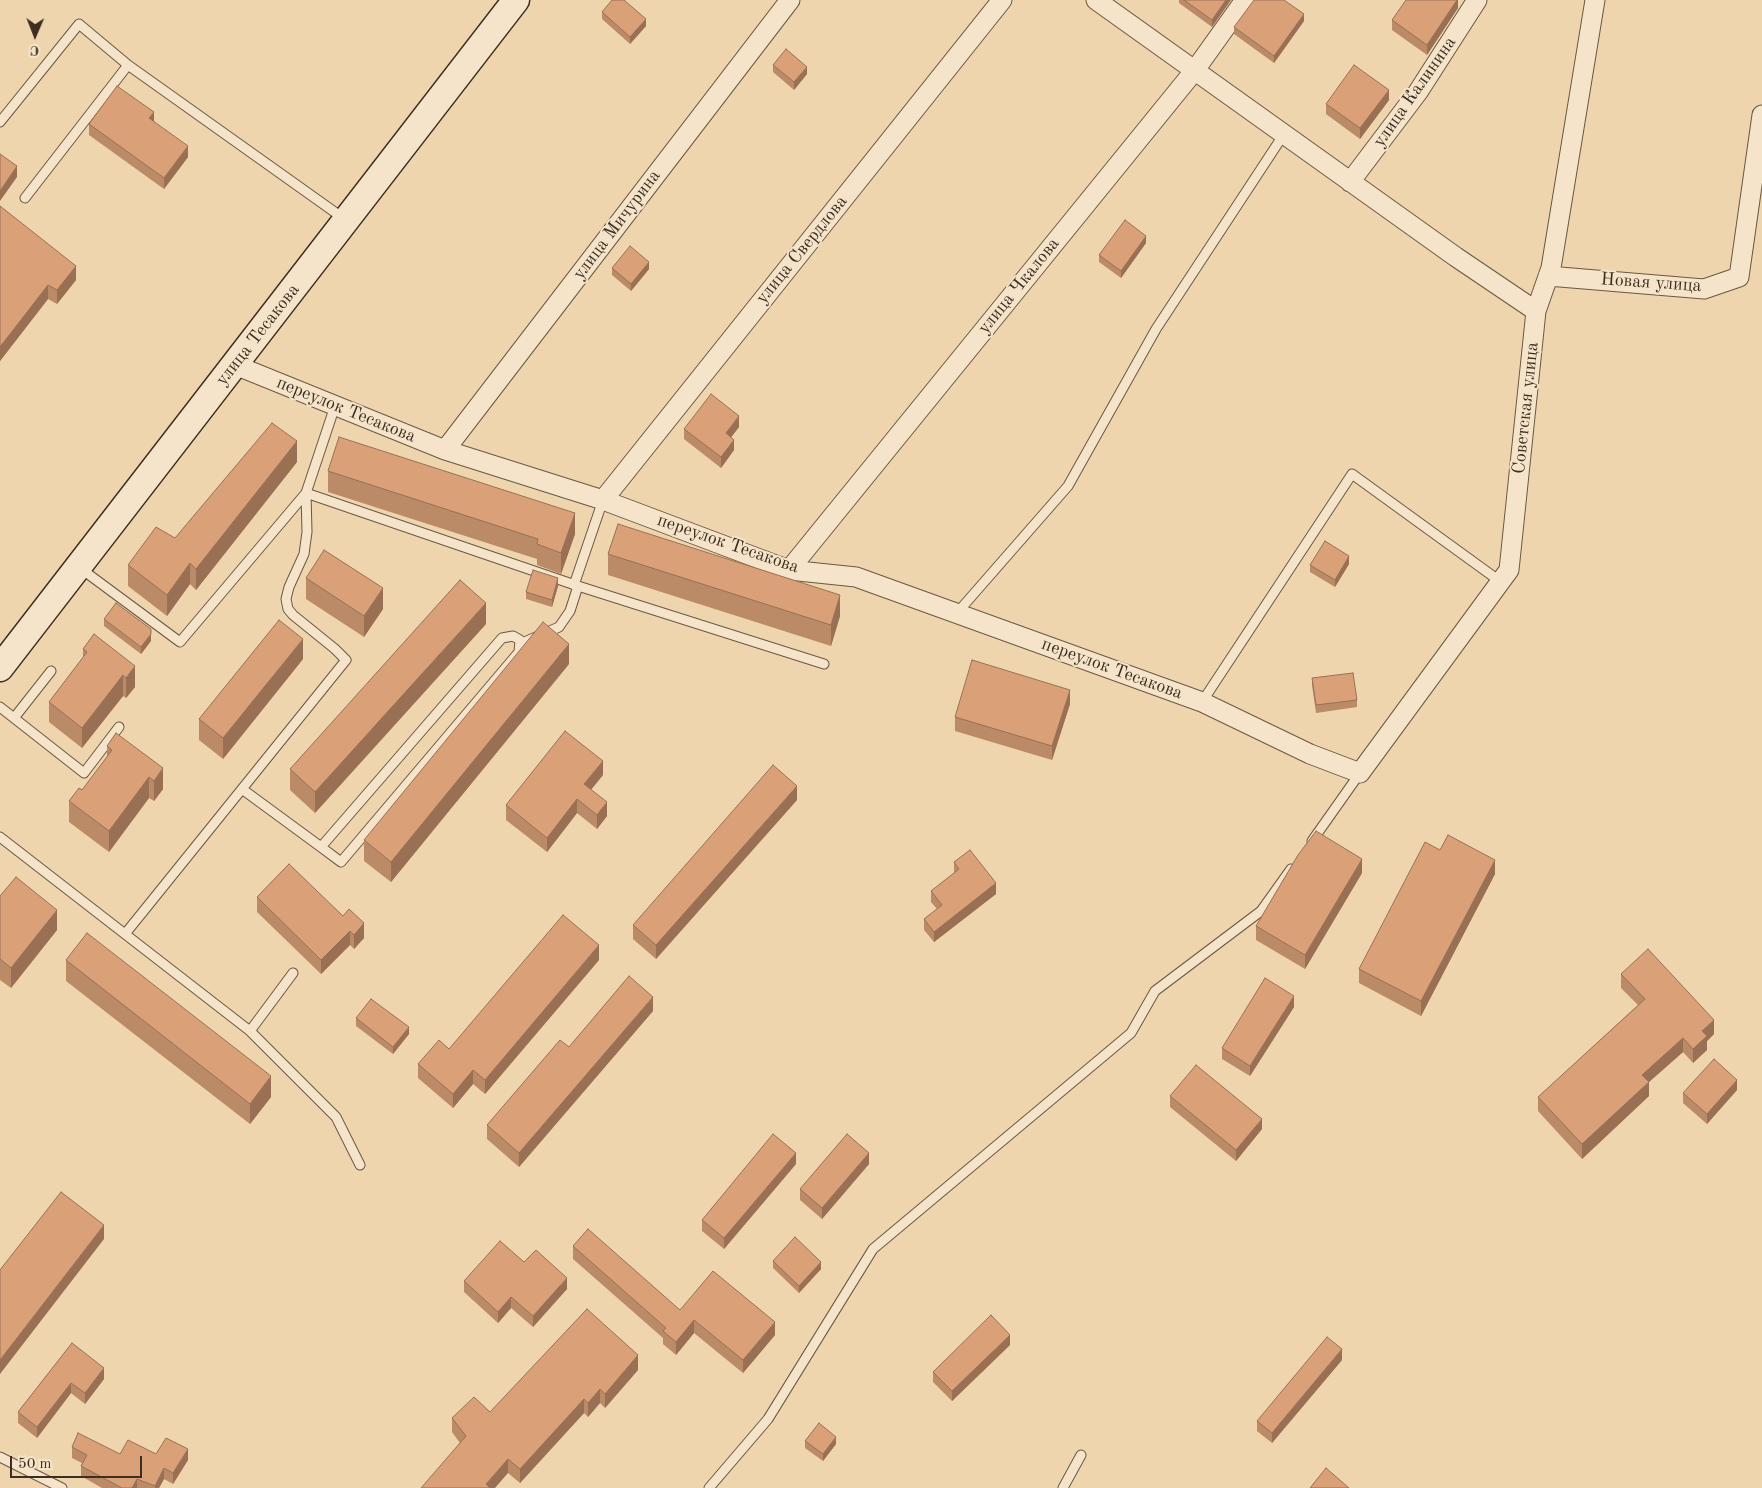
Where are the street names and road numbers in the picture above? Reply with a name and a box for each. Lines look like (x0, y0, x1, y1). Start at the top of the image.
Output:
street label: улица Калинина (1369, 33, 1461, 151)
street label: улица Мичурина (569, 166, 665, 284)
street label: улица Свердлова (752, 191, 852, 309)
street label: улица Чкалова (974, 233, 1064, 339)
street label: Новая улица (1600, 269, 1702, 297)
street label: улица Тесакова (212, 280, 304, 390)
street label: Советская улица (1508, 341, 1544, 475)
street label: переулок Тесакова (273, 372, 419, 448)
street label: переулок Тесакова (654, 510, 802, 578)
street label: переулок Тесакова (1039, 633, 1185, 705)

